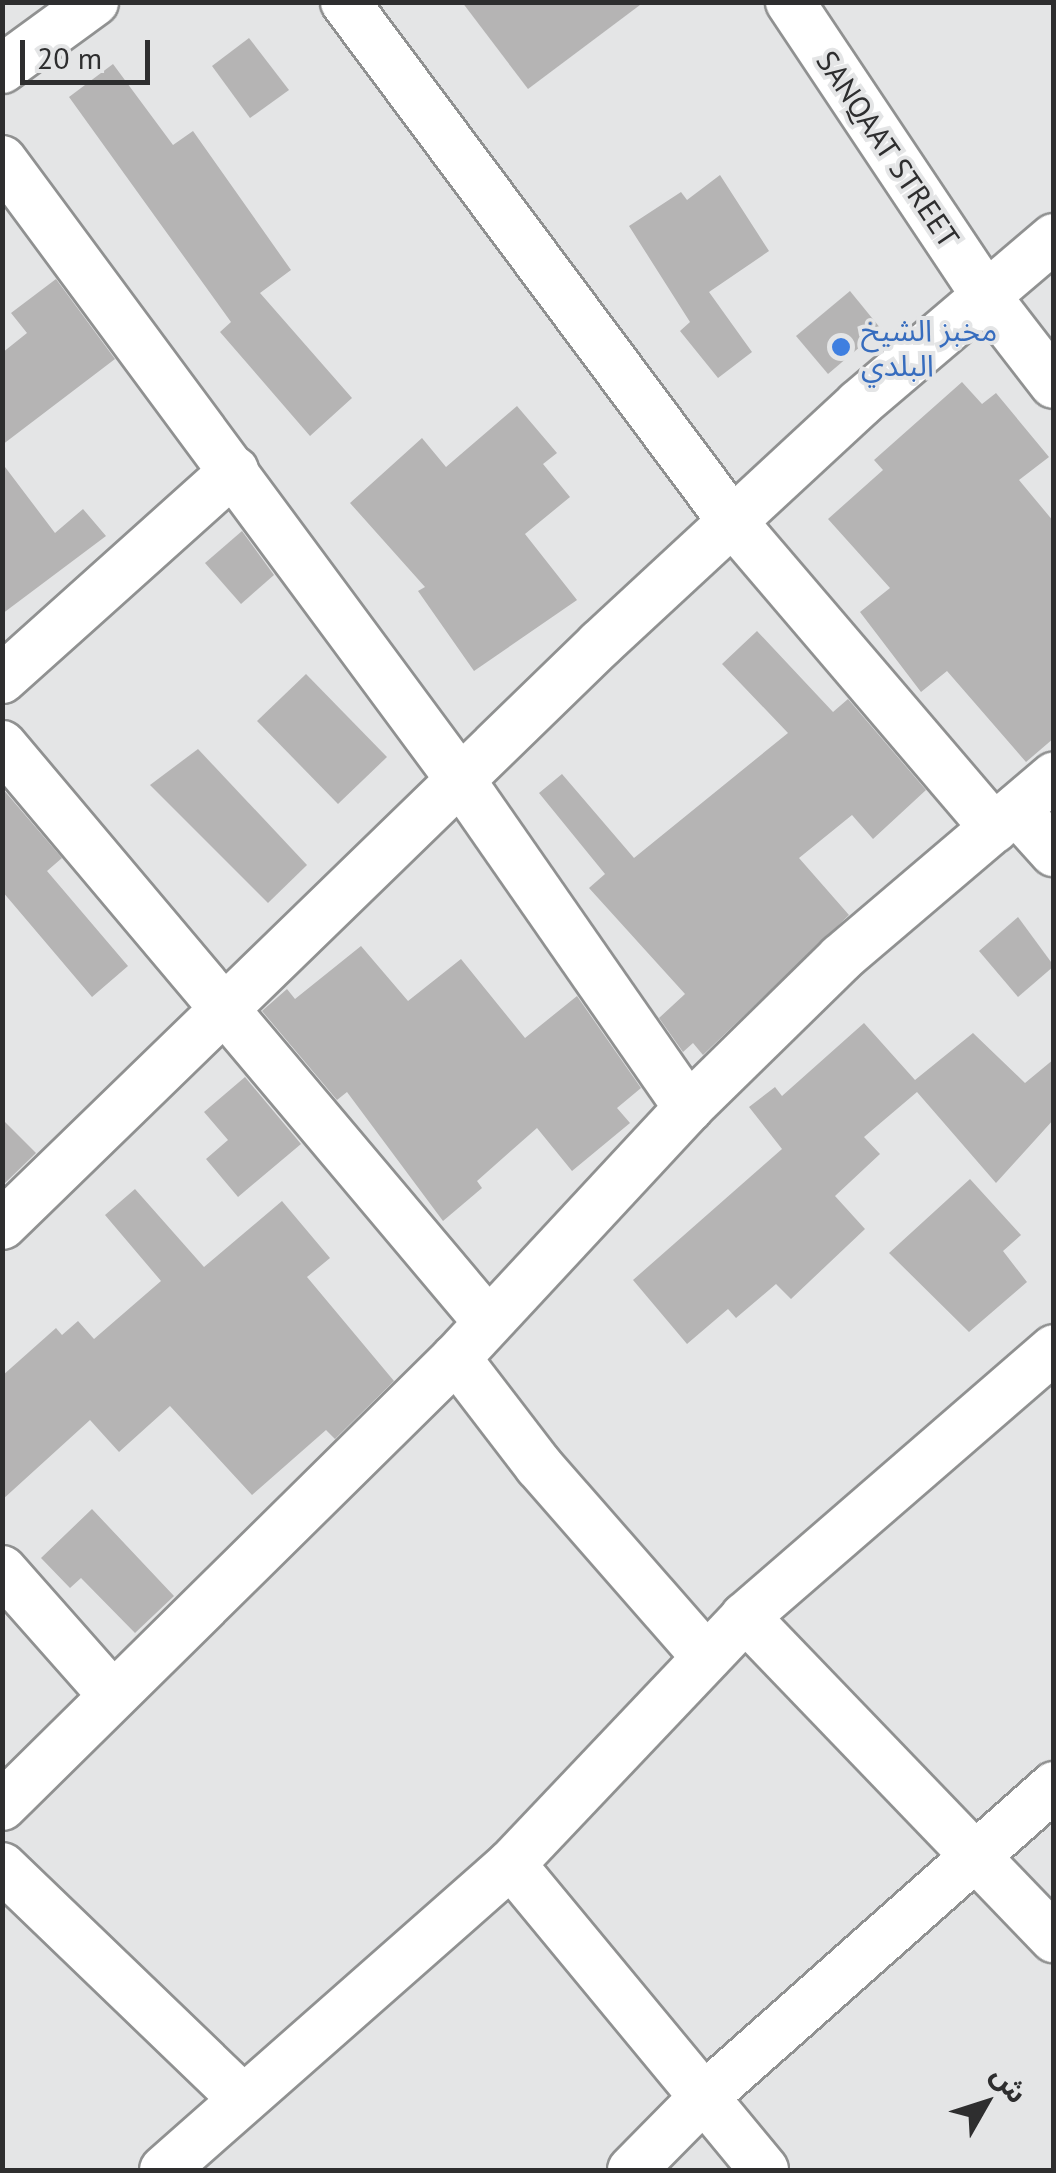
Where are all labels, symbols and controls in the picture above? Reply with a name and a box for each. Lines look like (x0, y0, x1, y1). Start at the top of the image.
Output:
scale bar (25, 20, 155, 82)
text: 20 m (37, 38, 102, 77)
street label: SANQAAT STREET (809, 43, 967, 255)
place label: مخبز الشيخ البلدي (861, 312, 997, 382)
marker: مخبز الشيخ البلدي (830, 336, 852, 358)
north arrow (936, 2053, 1036, 2153)
text: ش (983, 2057, 1036, 2110)

